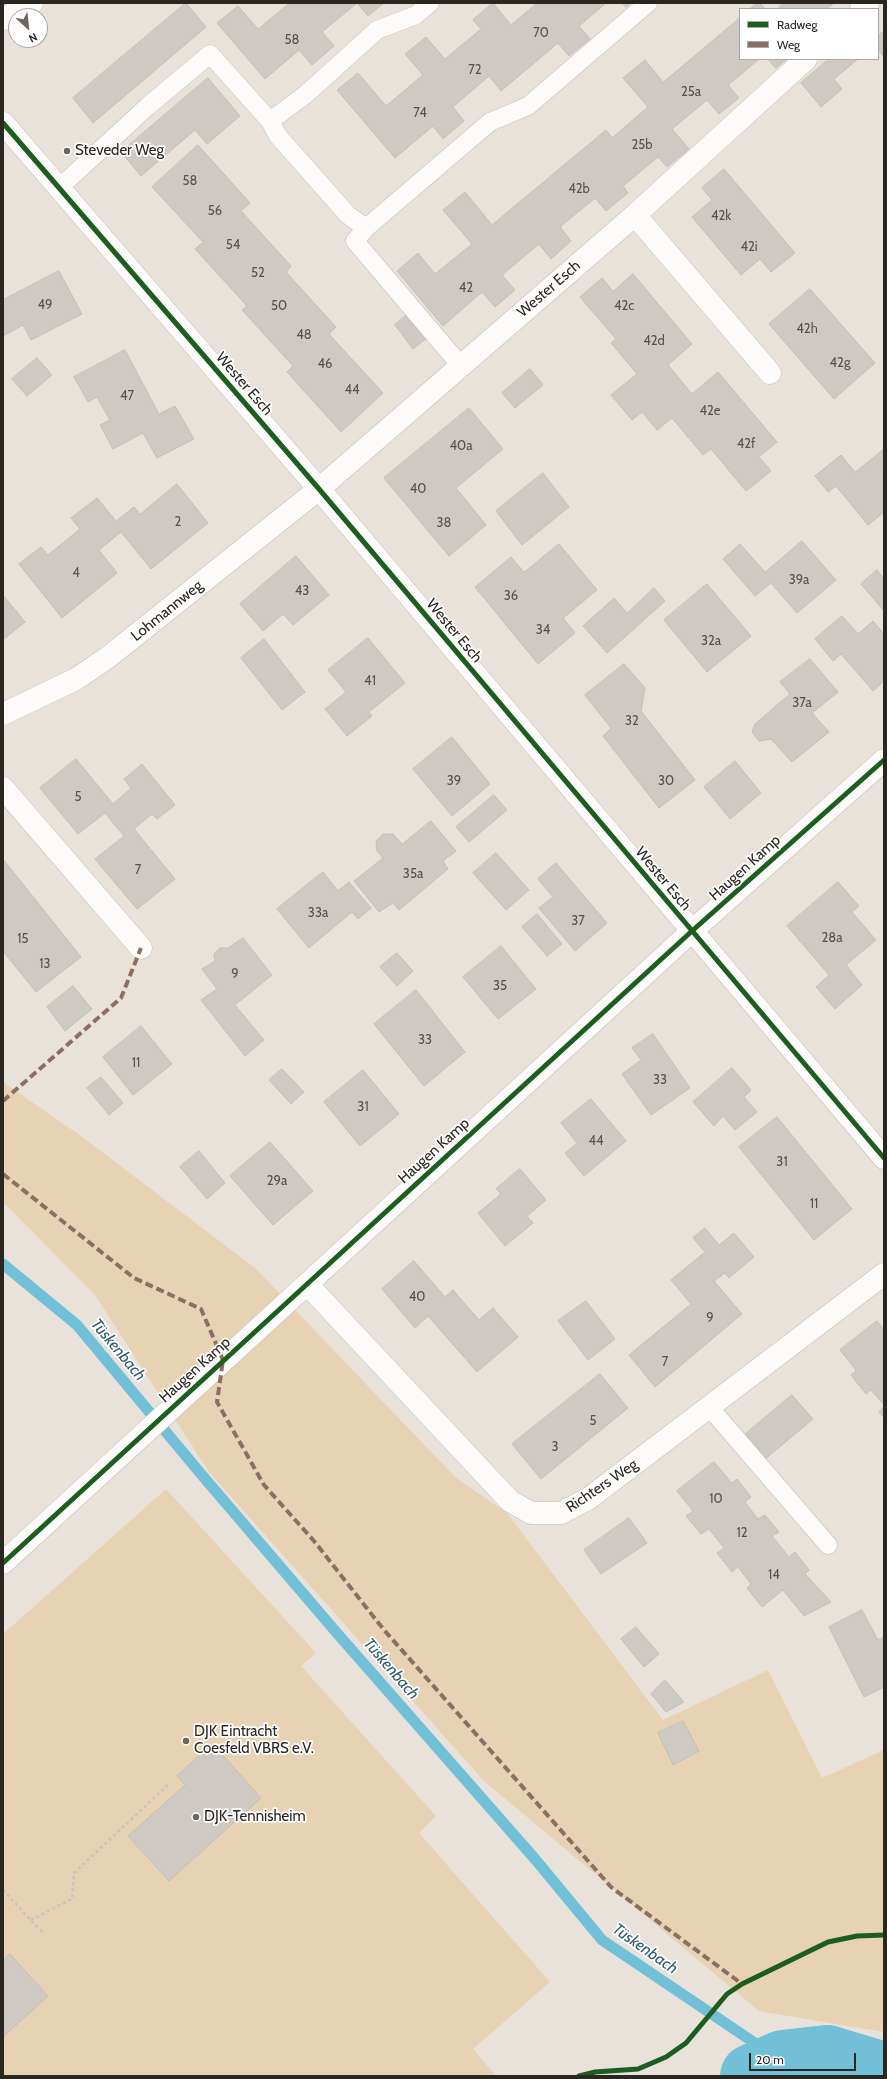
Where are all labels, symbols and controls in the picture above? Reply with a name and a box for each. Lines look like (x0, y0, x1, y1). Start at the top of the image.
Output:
north arrow (8, 8, 48, 48)
legend (739, 8, 879, 60)
text: Radweg (777, 17, 817, 32)
house number: 70 (533, 25, 549, 41)
text: N (26, 30, 40, 46)
house number: 58 (285, 32, 299, 48)
text: Weg (777, 37, 800, 52)
house number: 72 (468, 62, 482, 78)
house number: 25a (681, 84, 701, 100)
house number: 74 (413, 105, 427, 121)
house number: 25b (631, 137, 653, 153)
place label: Steveder Weg (75, 142, 164, 160)
marker: Steveder Weg (62, 146, 72, 156)
house number: 58 (183, 173, 197, 189)
house number: 42b (568, 181, 590, 197)
house number: 56 (208, 203, 222, 219)
house number: 42k (711, 208, 731, 224)
house number: 54 (226, 237, 240, 253)
house number: 42i (740, 239, 758, 255)
street label: Wester Esch (514, 257, 584, 321)
house number: 52 (251, 265, 265, 281)
house number: 42 (459, 280, 473, 296)
house number: 49 (38, 297, 52, 313)
house number: 50 (271, 298, 287, 314)
house number: 42c (614, 298, 634, 314)
house number: 42h (796, 321, 818, 337)
house number: 48 (296, 327, 312, 343)
house number: 42d (643, 333, 665, 349)
street label: Wester Esch (212, 349, 276, 419)
house number: 42g (830, 355, 850, 371)
house number: 46 (318, 356, 332, 372)
house number: 44 (344, 382, 360, 398)
house number: 47 (120, 388, 134, 404)
house number: 42e (700, 403, 720, 419)
house number: 42f (737, 436, 755, 452)
house number: 40a (450, 438, 472, 454)
house number: 40 (410, 481, 426, 497)
house number: 2 (175, 514, 181, 530)
house number: 38 (437, 515, 451, 531)
house number: 4 (72, 565, 80, 581)
house number: 39a (789, 572, 809, 588)
street label: Lohmannweg (128, 577, 206, 645)
house number: 43 (295, 583, 309, 599)
house number: 36 (504, 588, 518, 604)
street label: Wester Esch (422, 595, 486, 667)
house number: 34 (536, 622, 550, 638)
house number: 32a (701, 633, 721, 649)
house number: 41 (364, 673, 376, 689)
house number: 37a (792, 695, 812, 711)
house number: 32 (625, 713, 639, 729)
house number: 39 (447, 773, 461, 789)
house number: 30 (658, 773, 674, 789)
house number: 5 (74, 789, 82, 805)
street label: Haugen Kamp (706, 831, 784, 905)
street label: Wester Esch (631, 843, 695, 915)
house number: 7 (135, 862, 141, 878)
house number: 35a (403, 866, 423, 882)
house number: 33a (308, 905, 328, 921)
house number: 37 (571, 913, 585, 929)
house number: 28a (822, 930, 842, 946)
house number: 15 (17, 931, 29, 947)
house number: 13 (39, 956, 51, 972)
house number: 9 (231, 966, 239, 982)
house number: 35 (493, 978, 507, 994)
house number: 33 (418, 1032, 432, 1048)
house number: 11 (132, 1055, 140, 1071)
house number: 33 (653, 1072, 667, 1088)
house number: 31 (357, 1099, 369, 1115)
street label: Haugen Kamp (395, 1114, 473, 1188)
house number: 44 (588, 1133, 604, 1149)
house number: 31 (776, 1154, 788, 1170)
house number: 29a (267, 1173, 287, 1189)
house number: 11 (810, 1196, 818, 1212)
house number: 40 (409, 1289, 425, 1305)
house number: 9 (706, 1310, 714, 1326)
water label: Tüskenbach (87, 1315, 149, 1385)
street label: Haugen Kamp (156, 1333, 234, 1407)
house number: 7 (662, 1354, 668, 1370)
house number: 5 (589, 1413, 597, 1429)
house number: 3 (551, 1439, 559, 1455)
street label: Richters Weg (563, 1455, 641, 1517)
house number: 10 (709, 1491, 723, 1507)
house number: 12 (736, 1525, 748, 1541)
house number: 14 (768, 1567, 780, 1583)
water label: Tüskenbach (359, 1634, 423, 1704)
place label: DJK Eintracht Coesfeld VBRS e.V. (194, 1723, 314, 1758)
marker: DJK Eintracht Coesfeld VBRS e.V. (181, 1736, 191, 1746)
place label: DJK-Tennisheim (204, 1808, 306, 1826)
marker: DJK-Tennisheim (191, 1812, 201, 1822)
water label: Tüskenbach (609, 1920, 681, 1978)
scale bar (751, 2045, 858, 2071)
text: 20 m (756, 2052, 784, 2067)

